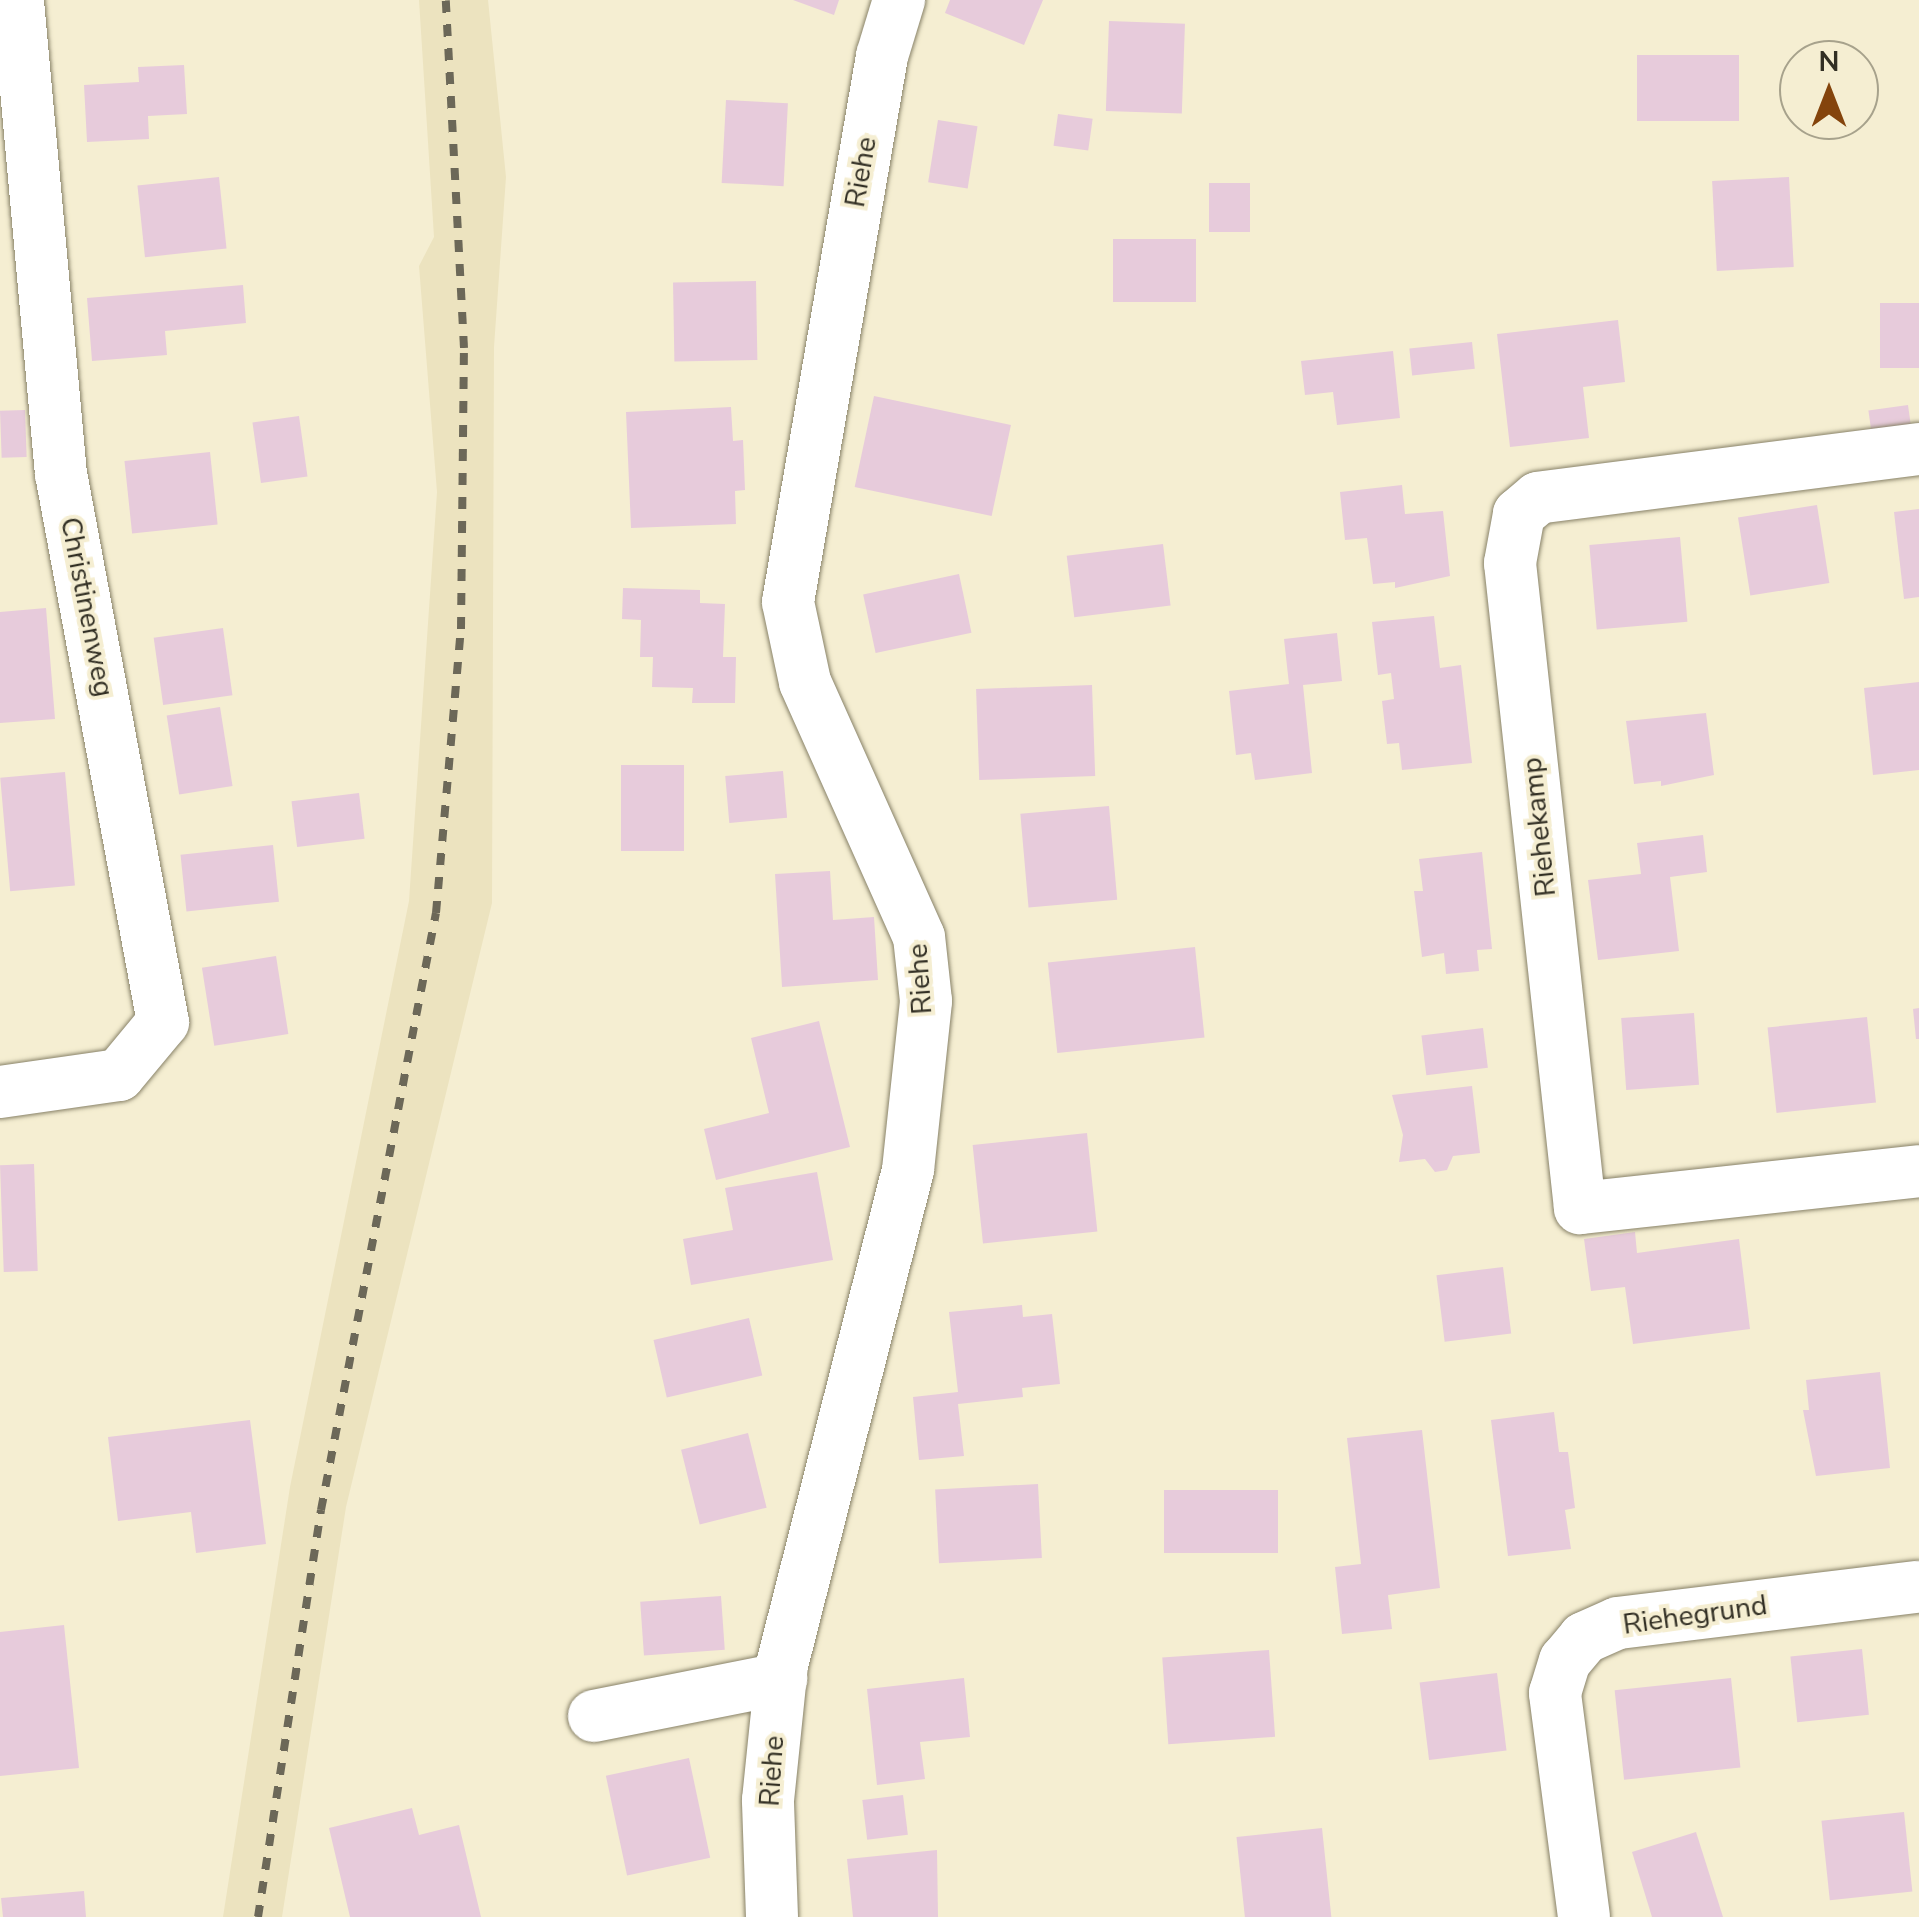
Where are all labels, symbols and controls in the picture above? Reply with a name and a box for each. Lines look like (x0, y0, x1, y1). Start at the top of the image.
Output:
north arrow (1779, 40, 1879, 140)
text: N (1819, 43, 1839, 81)
street label: Riehe (838, 134, 884, 210)
street label: Christinenweg (53, 514, 121, 700)
street label: Riehekamp (1515, 756, 1563, 898)
street label: Riehe (901, 942, 939, 1016)
street label: Riehegrund (1621, 1588, 1769, 1642)
street label: Riehe (753, 1734, 791, 1808)

